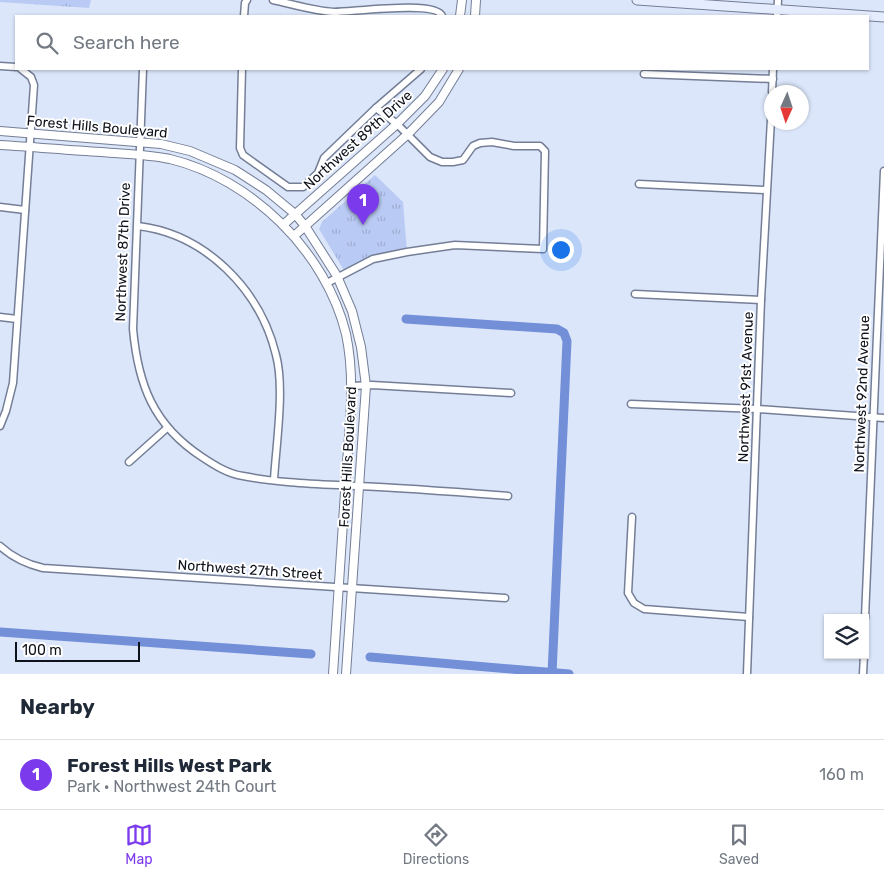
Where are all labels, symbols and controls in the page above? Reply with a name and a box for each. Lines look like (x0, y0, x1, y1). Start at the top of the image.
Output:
search box (15, 15, 869, 70)
icon: search (33, 29, 61, 57)
text: Search here (73, 31, 180, 54)
north arrow (764, 85, 809, 130)
street label: Northwest 89th Drive (300, 87, 416, 193)
street label: Forest Hills Boulevard (26, 112, 168, 142)
street label: Northwest 87th Drive (112, 182, 134, 322)
pin: 1 (347, 184, 379, 225)
your location (548, 237, 574, 263)
street label: Northwest 91st Avenue (735, 311, 757, 463)
street label: Northwest 92nd Avenue (851, 315, 873, 473)
street label: Forest Hills Boulevard (336, 386, 360, 528)
street label: Northwest 27th Street (177, 556, 324, 584)
map controls (824, 614, 869, 659)
button: layers (824, 614, 869, 659)
scale bar (15, 639, 140, 662)
text: 100 m (22, 642, 62, 659)
text: Nearby (20, 694, 95, 719)
text: Forest Hills West Park (67, 754, 272, 777)
text: 1 (32, 765, 40, 784)
text: 160 m (819, 765, 864, 784)
text: Park · Northwest 24th Court (67, 777, 276, 796)
tab: Map (125, 821, 153, 868)
tab: Directions (403, 821, 469, 868)
tab: Saved (719, 821, 759, 868)

